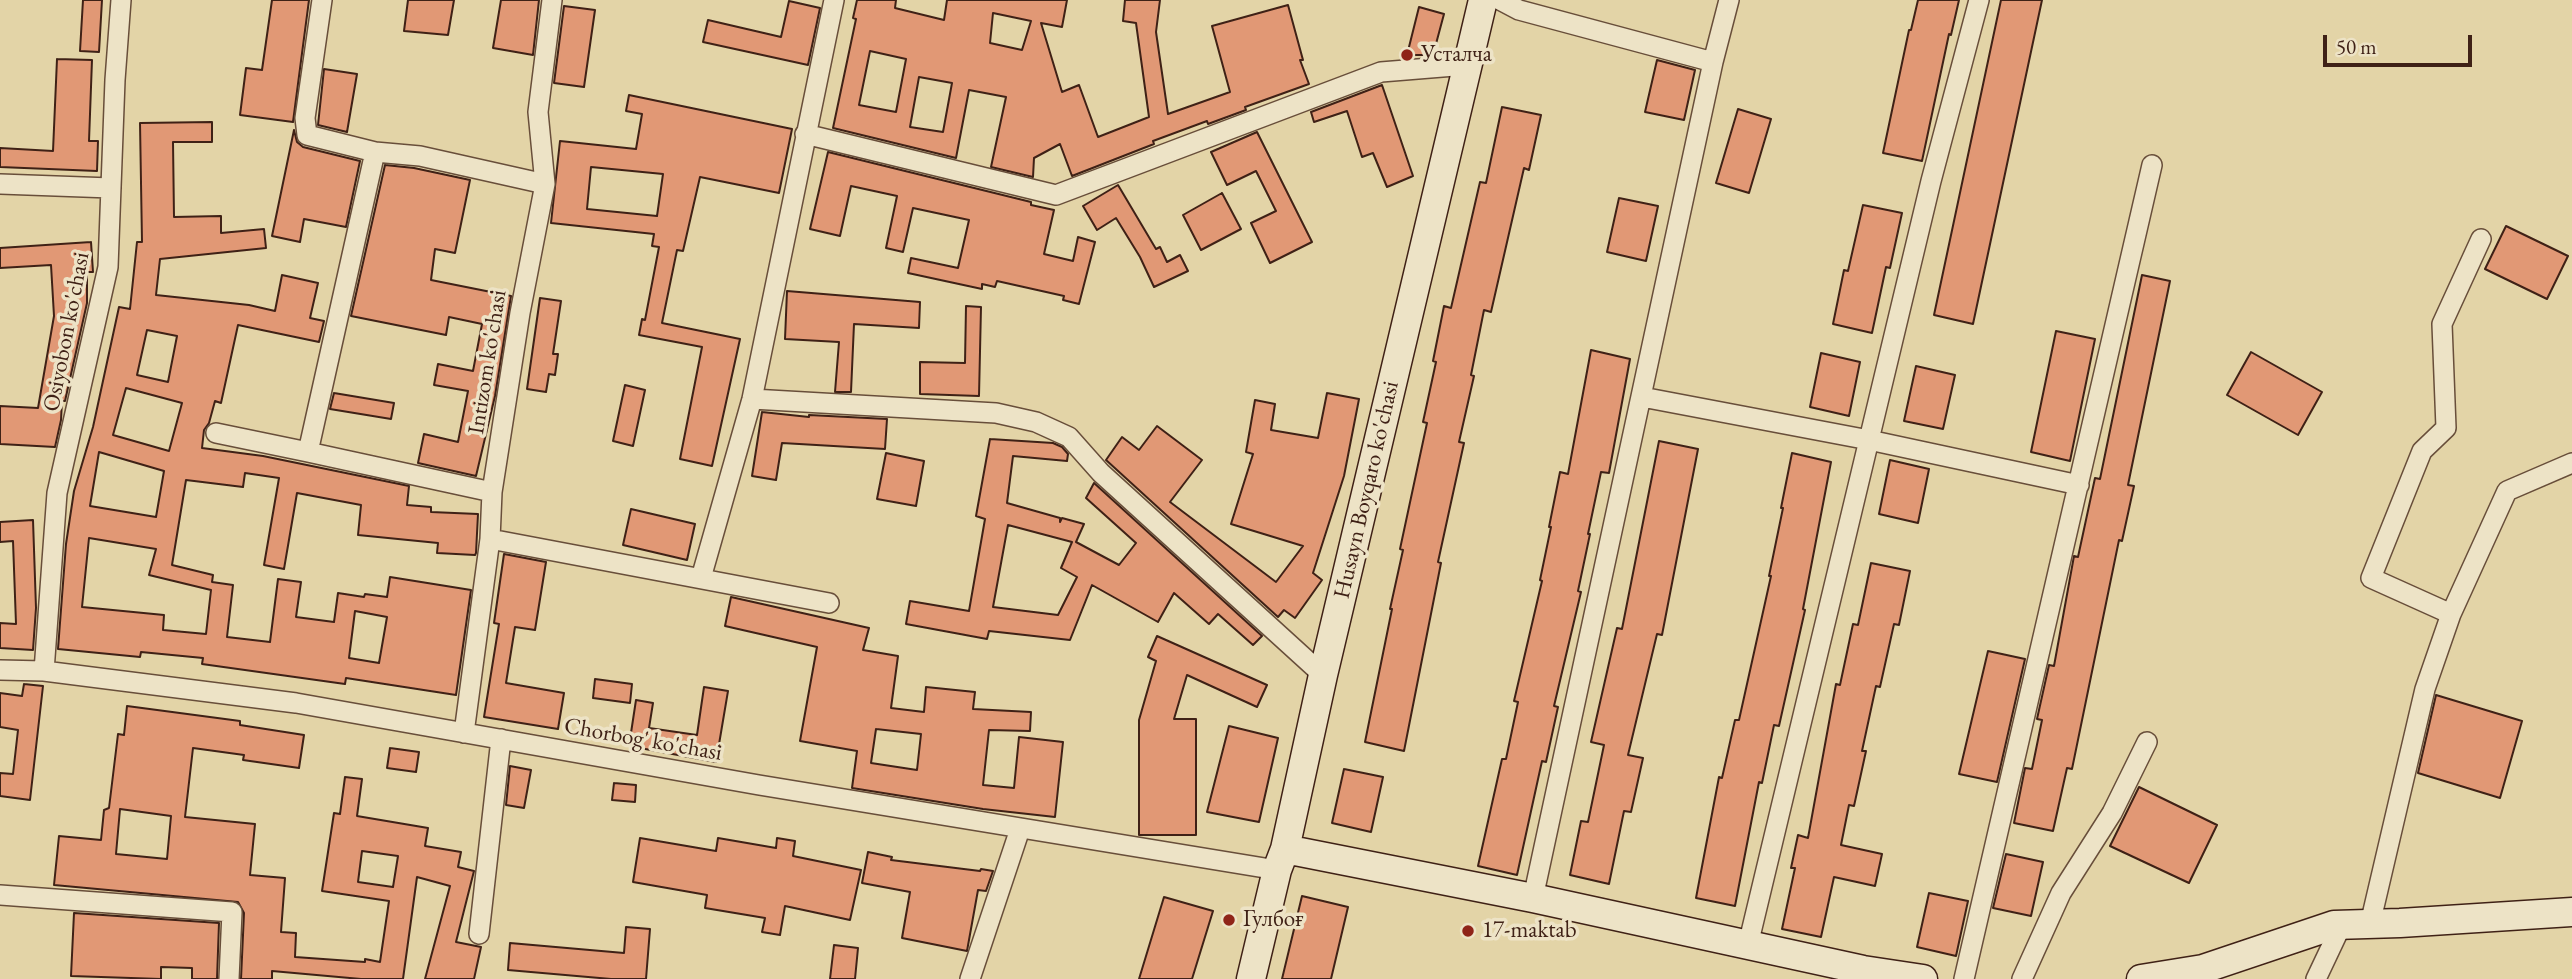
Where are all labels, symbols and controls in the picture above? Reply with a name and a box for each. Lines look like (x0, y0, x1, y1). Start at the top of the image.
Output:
scale bar (2327, 21, 2476, 65)
text: 50 m (2336, 33, 2377, 60)
place label: Усталча (1421, 41, 1492, 69)
marker: Усталча (1399, 47, 1415, 63)
street label: Osiyobon ko'chasi (38, 250, 96, 414)
street label: Intizom ko'chasi (463, 288, 513, 436)
street label: Husayn Boyqaro ko'chasi (1329, 379, 1405, 601)
street label: Сhorbog' ko'chasi (562, 713, 724, 767)
place label: Гулбоғ (1243, 906, 1303, 934)
marker: Гулбоғ (1221, 912, 1237, 928)
place label: 17-maktab (1482, 917, 1576, 945)
marker: 17-maktab (1460, 923, 1476, 939)

